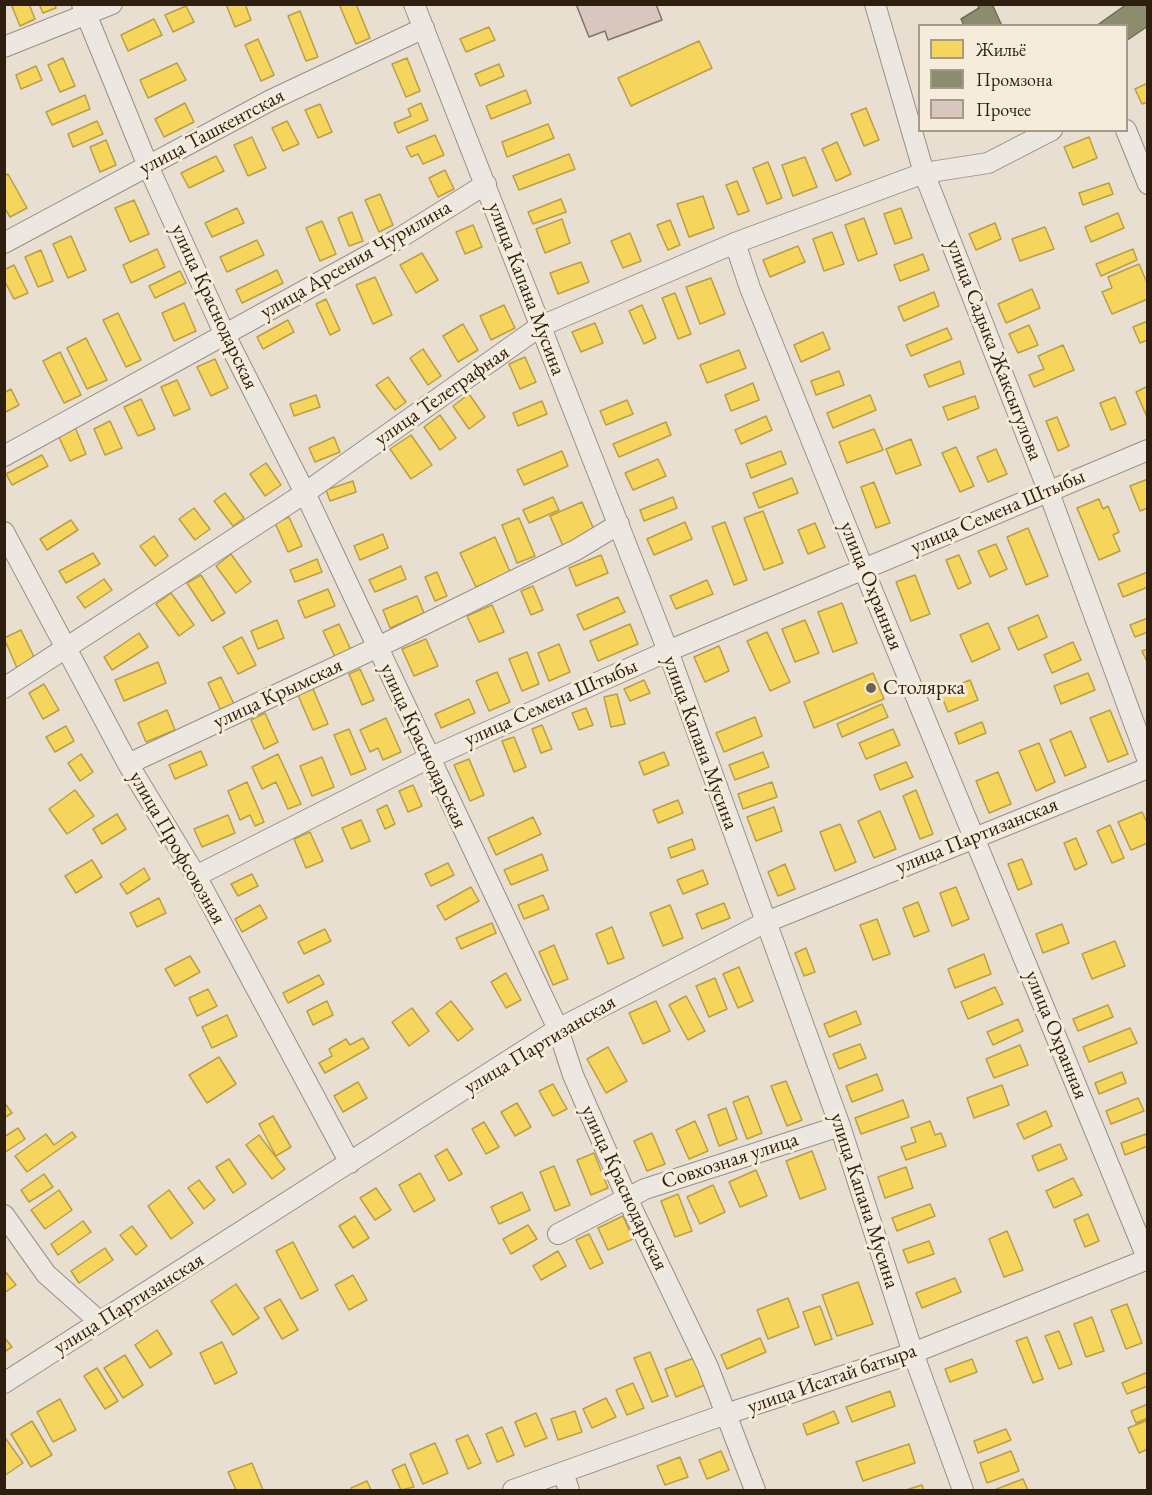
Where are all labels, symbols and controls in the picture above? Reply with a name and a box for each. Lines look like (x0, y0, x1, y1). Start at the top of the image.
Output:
legend (918, 24, 1128, 132)
text: Жильё (976, 38, 1026, 61)
text: Промзона (976, 68, 1053, 91)
street label: улица Ташкентская (135, 83, 289, 181)
text: Прочее (976, 98, 1031, 121)
street label: улица Арсения Чурилина (256, 195, 456, 325)
street label: улица Капана Мусина (481, 199, 571, 379)
street label: улица Краснодарская (165, 220, 263, 394)
street label: улица Садыка Жаксыгулова (940, 236, 1048, 464)
street label: улица Телеграфная (370, 340, 514, 452)
street label: улица Семена Штыбы (907, 464, 1089, 560)
street label: улица Охранная (834, 518, 908, 654)
street label: улица Крымская (209, 653, 347, 735)
street label: улица Семена Штыбы (460, 653, 642, 753)
street label: улица Капана Мусина (657, 653, 743, 833)
street label: улица Краснодарская (374, 659, 472, 833)
place label: Столярка (883, 675, 965, 701)
marker: Столярка (864, 681, 878, 695)
street label: улица Профсоюзная (123, 767, 231, 929)
street label: улица Партизанская (892, 792, 1062, 880)
street label: улица Охранная (1019, 967, 1093, 1103)
street label: улица Партизанская (460, 990, 620, 1100)
street label: улица Краснодарская (575, 1101, 673, 1275)
street label: улица Капана Мусина (824, 1110, 904, 1292)
street label: Совхозная улица (658, 1127, 802, 1195)
street label: улица Партизанская (49, 1248, 209, 1360)
street label: улица Исатай батыра (744, 1338, 920, 1420)

